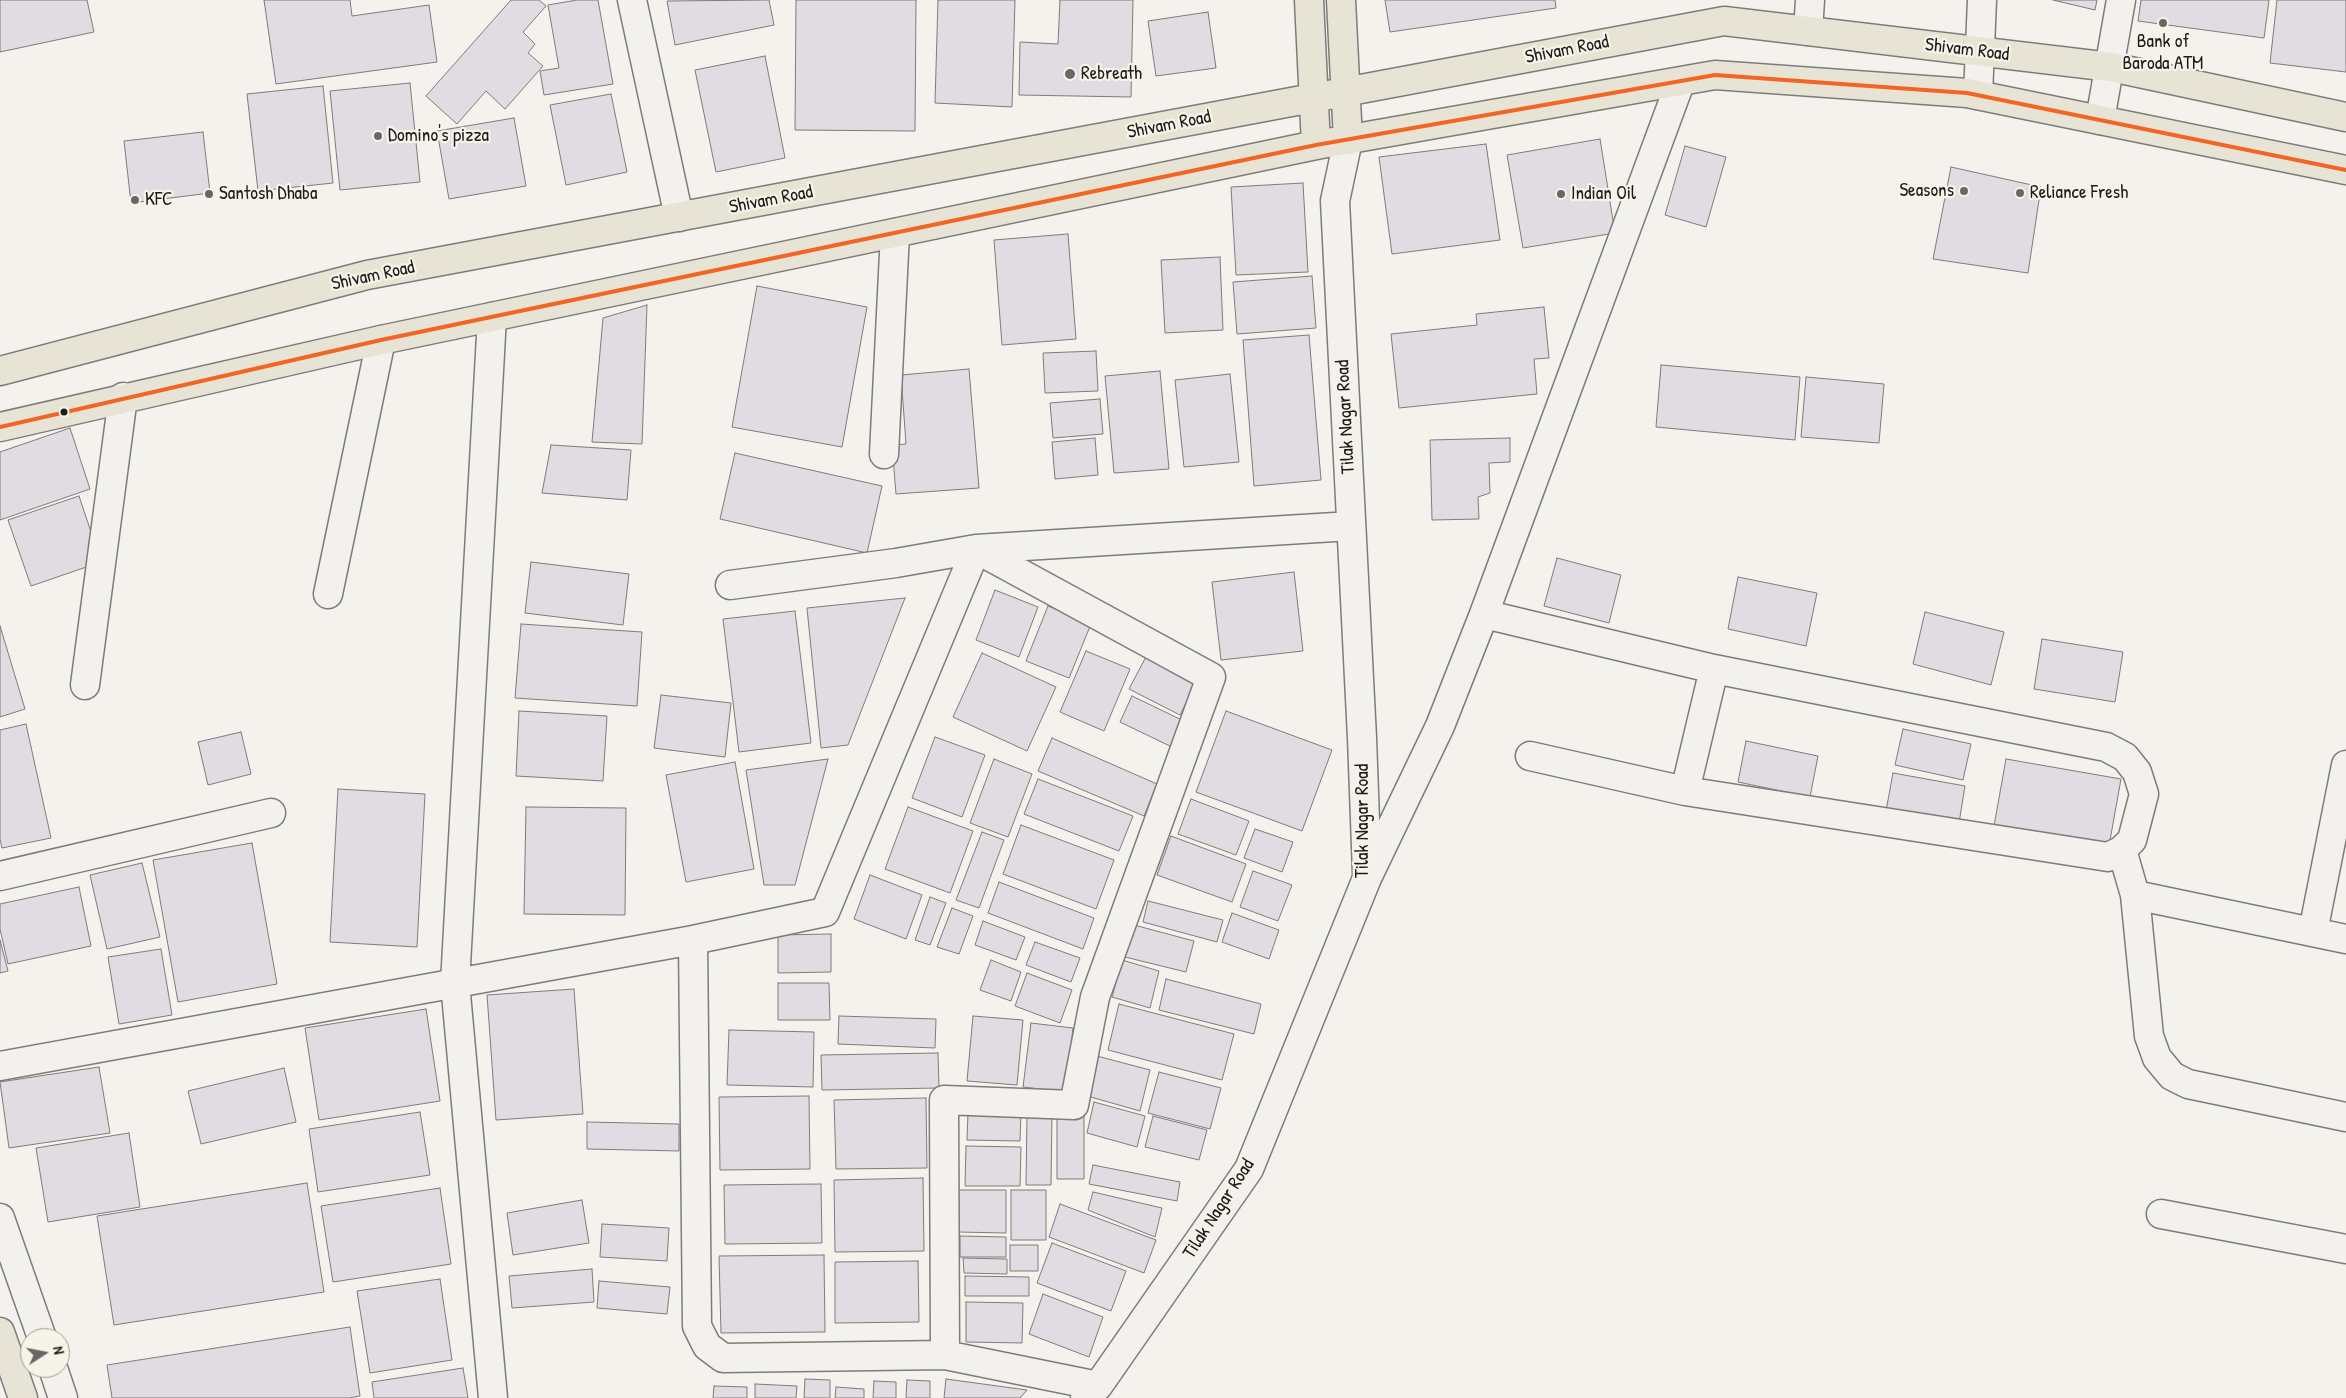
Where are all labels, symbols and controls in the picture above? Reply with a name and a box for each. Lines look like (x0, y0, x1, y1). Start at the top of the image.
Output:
marker: Bank of Baroda ATM (2157, 17, 2169, 29)
street label: Shivam Road (1523, 31, 1611, 69)
place label: Bank of Baroda ATM (2123, 31, 2203, 75)
street label: Shivam Road (1924, 34, 2010, 66)
place label: Rebreath (1081, 63, 1142, 85)
marker: Rebreath (1063, 67, 1077, 81)
street label: Shivam Road (1125, 106, 1213, 144)
place label: Domino's pizza (388, 125, 489, 147)
marker: Domino's pizza (372, 130, 384, 142)
place label: Seasons (1899, 180, 1954, 202)
street label: Shivam Road (727, 181, 815, 219)
place label: Reliance Fresh (2030, 182, 2128, 204)
place label: Santosh Dhaba (219, 183, 317, 205)
place label: Indian Oil (1571, 183, 1636, 205)
marker: Seasons (1958, 185, 1970, 197)
marker: Reliance Fresh (2014, 187, 2026, 199)
marker: Santosh Dhaba (203, 188, 215, 200)
marker: Indian Oil (1555, 188, 1567, 200)
place label: KFC (145, 189, 172, 211)
marker: KFC (129, 194, 141, 206)
street label: Shivam Road (329, 256, 417, 296)
street label: Tilak Nagar Road (1332, 359, 1360, 475)
unlabelled marker (59, 407, 69, 417)
street label: Tilak Nagar Road (1352, 764, 1374, 878)
street label: Tilak Nagar Road (1178, 1155, 1260, 1263)
north arrow (20, 1328, 70, 1378)
text: N (49, 1345, 69, 1356)

